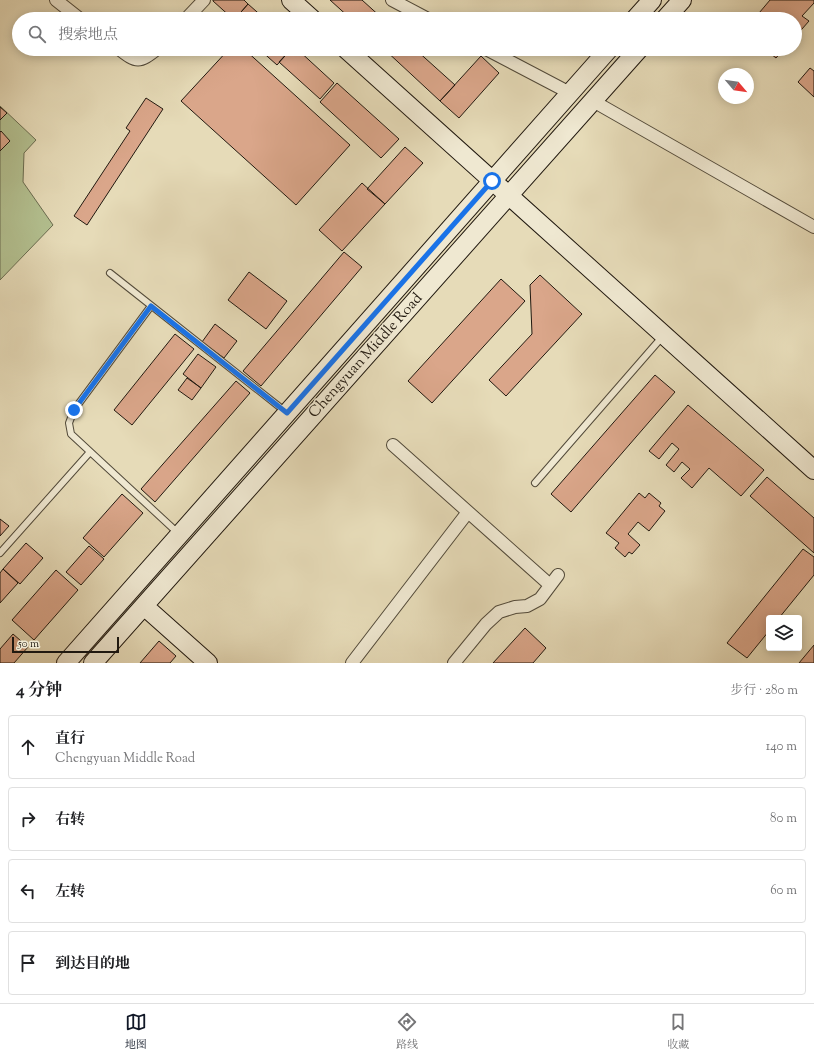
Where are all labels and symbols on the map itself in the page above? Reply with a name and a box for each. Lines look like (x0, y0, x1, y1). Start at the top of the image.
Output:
north arrow (718, 68, 754, 104)
route start (483, 172, 501, 190)
street label: Chengyuan Middle Road (304, 289, 428, 423)
route end (65, 401, 83, 419)
scale bar (12, 635, 119, 654)

